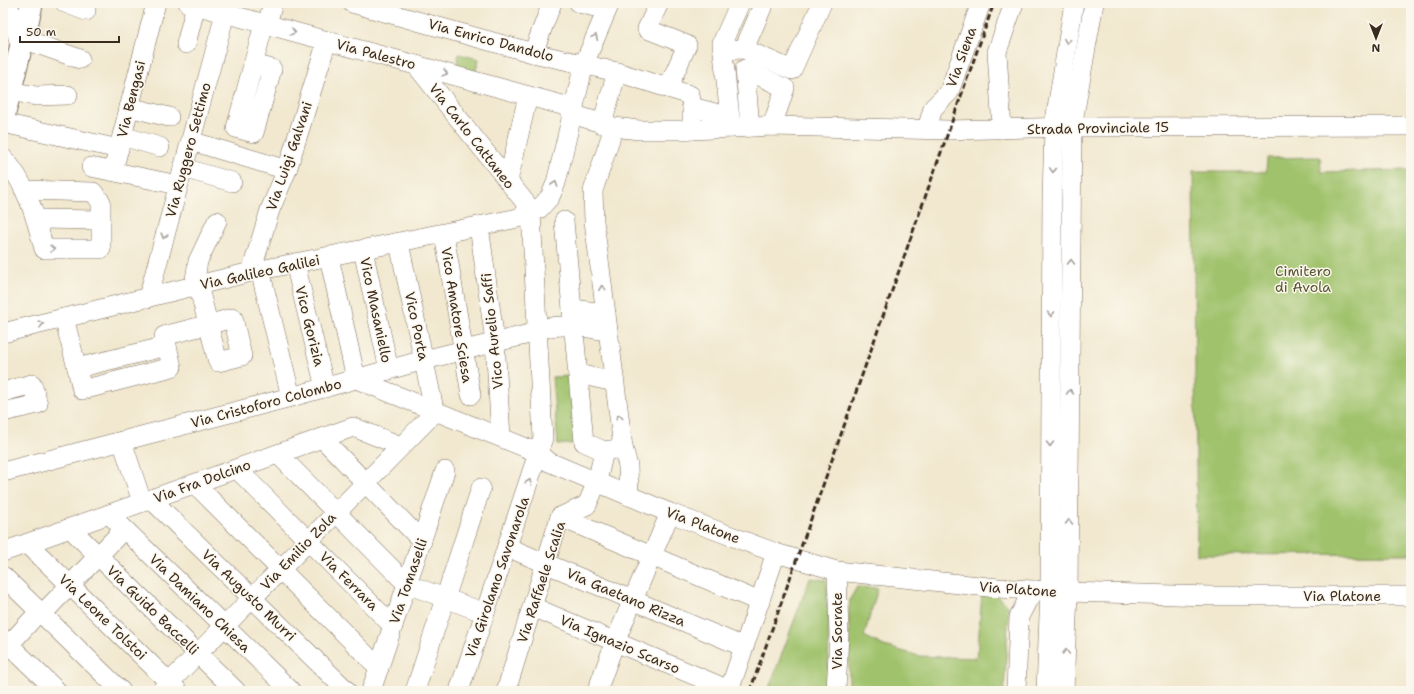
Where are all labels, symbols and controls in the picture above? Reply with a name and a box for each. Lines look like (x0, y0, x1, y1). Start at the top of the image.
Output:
street label: Via Enrico Dandolo (426, 15, 556, 65)
scale bar (20, 18, 119, 44)
north arrow (1356, 18, 1396, 58)
text: 50 m (26, 24, 56, 40)
street label: Via Siena (942, 24, 980, 90)
one-way arrow (290, 27, 296, 35)
one-way arrow (590, 33, 598, 41)
street label: Via Palestro (334, 35, 418, 73)
one-way arrow (1063, 38, 1072, 44)
text: N (1371, 40, 1380, 55)
street label: Via Bengasi (113, 59, 149, 139)
one-way arrow (442, 68, 449, 77)
street label: Via Carlo Cattaneo (425, 80, 519, 192)
street label: Via Ruggero Settimo (161, 81, 215, 219)
street label: Via Luigi Galvani (262, 99, 316, 213)
street label: Strada Provinciale 15 (1027, 118, 1169, 138)
one-way arrow (1049, 167, 1057, 173)
one-way arrow (550, 181, 559, 188)
one-way arrow (161, 233, 169, 240)
one-way arrow (49, 245, 55, 253)
street label: Vico Amatore Sciesa (437, 246, 477, 385)
street label: Via Galileo Galilei (198, 251, 322, 293)
street label: Vico Masaniello (356, 256, 396, 364)
one-way arrow (1067, 259, 1075, 265)
park label: Cimitero di Avola (1275, 262, 1331, 296)
street label: Vico Aurelio Saffi (477, 272, 507, 390)
street label: Vico Gorizia (291, 284, 329, 368)
one-way arrow (598, 284, 607, 291)
street label: Vico Porta (401, 290, 433, 362)
one-way arrow (1047, 311, 1055, 317)
one-way arrow (37, 320, 44, 329)
street label: Via Cristoforo Colombo (189, 374, 343, 432)
one-way arrow (1066, 389, 1074, 395)
one-way arrow (615, 413, 624, 420)
one-way arrow (1046, 441, 1055, 447)
street label: Via Fra Dolcino (151, 455, 253, 507)
one-way arrow (524, 478, 533, 485)
street label: Via Girolamo Savonarola (461, 494, 533, 660)
street label: Via Platone (663, 503, 743, 547)
street label: Via Emilio Zola (256, 508, 340, 594)
street label: Via Raffaele Scalia (513, 518, 569, 645)
one-way arrow (1065, 519, 1073, 525)
street label: Via Tomaselli (385, 536, 431, 626)
street label: Via Augusto Murri (198, 545, 300, 645)
street label: Via Ferrara (316, 548, 383, 615)
street label: Via Damiano Chiesa (145, 550, 255, 656)
street label: Via Guido Baccelli (103, 561, 203, 659)
street label: Via Gaetano Rizza (564, 564, 689, 630)
street label: Via Leone Tolstoi (55, 570, 151, 664)
street label: Via Platone (978, 577, 1058, 601)
street label: Via Platone (1303, 587, 1381, 605)
street label: Via Socrate (828, 592, 846, 670)
street label: Via Ignazio Scarso (557, 611, 683, 677)
one-way arrow (1061, 649, 1070, 655)

